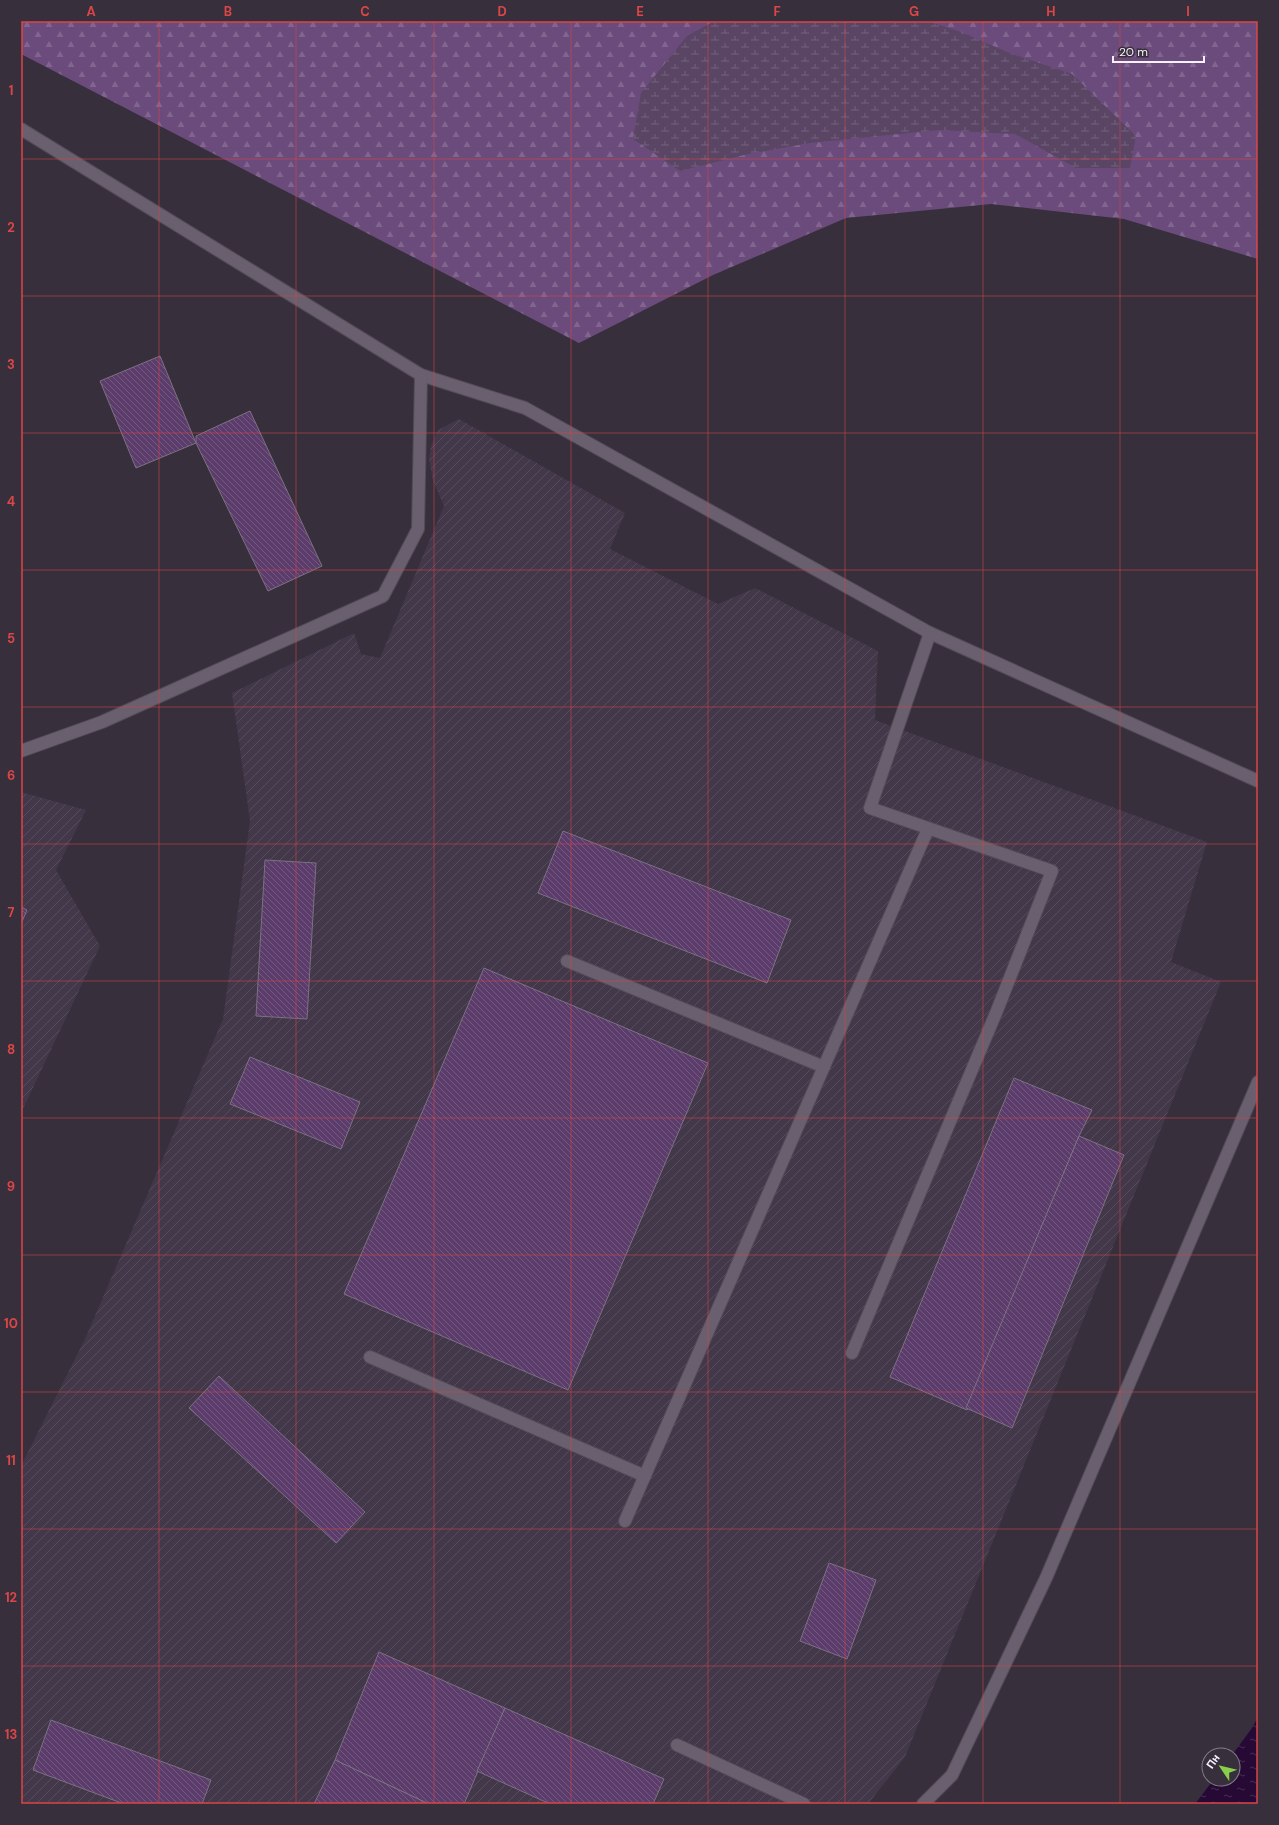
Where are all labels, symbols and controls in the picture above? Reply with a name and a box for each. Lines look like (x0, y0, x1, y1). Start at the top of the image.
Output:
text: A (86, 3, 96, 20)
text: B (224, 3, 232, 20)
text: C (360, 3, 370, 20)
text: D (497, 3, 507, 20)
text: E (636, 3, 644, 20)
text: F (773, 3, 781, 20)
text: G (909, 3, 919, 20)
text: H (1046, 3, 1056, 20)
text: I (1186, 3, 1190, 20)
scale bar (1113, 38, 1204, 64)
text: 20 m (1119, 44, 1148, 60)
text: 1 (9, 82, 13, 99)
text: 2 (7, 219, 15, 236)
text: 3 (7, 356, 15, 373)
text: 4 (7, 493, 15, 510)
text: 5 (7, 630, 15, 647)
text: 6 (7, 767, 15, 784)
text: 7 (8, 904, 15, 921)
text: 8 (7, 1041, 15, 1058)
text: 9 (7, 1178, 15, 1195)
text: 10 (4, 1315, 18, 1332)
text: 11 (6, 1452, 16, 1469)
text: 12 (5, 1589, 17, 1606)
text: 13 (5, 1726, 17, 1743)
north arrow (1201, 1747, 1241, 1787)
text: Пн (1203, 1751, 1223, 1771)

